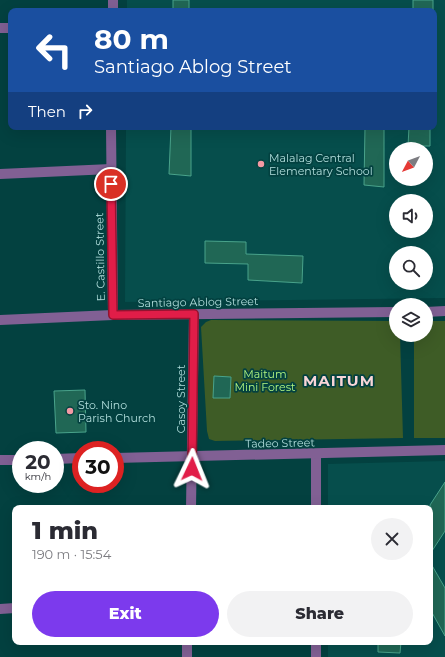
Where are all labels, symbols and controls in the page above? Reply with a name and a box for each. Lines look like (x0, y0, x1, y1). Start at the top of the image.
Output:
text: 80 m (94, 22, 169, 56)
icon: left (28, 24, 80, 76)
text: Santiago Ablog Street (94, 56, 292, 78)
icon: right (74, 100, 96, 122)
text: Then (28, 102, 66, 121)
north arrow (389, 142, 433, 186)
map controls (389, 142, 433, 342)
place label: Malalag Central Elementary School (269, 151, 373, 178)
marker: Malalag Central Elementary School (256, 159, 266, 169)
pin (94, 167, 128, 201)
icon: arrive (100, 173, 122, 195)
button: sound (389, 194, 433, 238)
street label: E. Castillo Street (92, 212, 108, 301)
button: search (389, 246, 433, 290)
street label: Santiago Ablog Street (137, 294, 259, 310)
button: layers (389, 298, 433, 342)
street label: Casoy Street (174, 364, 188, 433)
park label: Maitum Mini Forest (234, 367, 296, 394)
district label: MAITUM (303, 371, 375, 390)
place label: Sto. Nino Parish Church (78, 398, 156, 425)
marker: Sto. Nino Parish Church (65, 406, 75, 416)
street label: Tadeo Street (245, 435, 315, 451)
speed limit sign: 30 (72, 441, 124, 493)
position arrow (171, 448, 213, 490)
text: 20 (25, 450, 51, 474)
text: km/h (25, 470, 51, 483)
text: 1 min (32, 516, 98, 545)
button: close (371, 518, 413, 560)
text: 190 m · 15:54 (32, 546, 111, 562)
button: Exit (32, 591, 219, 637)
button: Share (227, 591, 413, 637)

